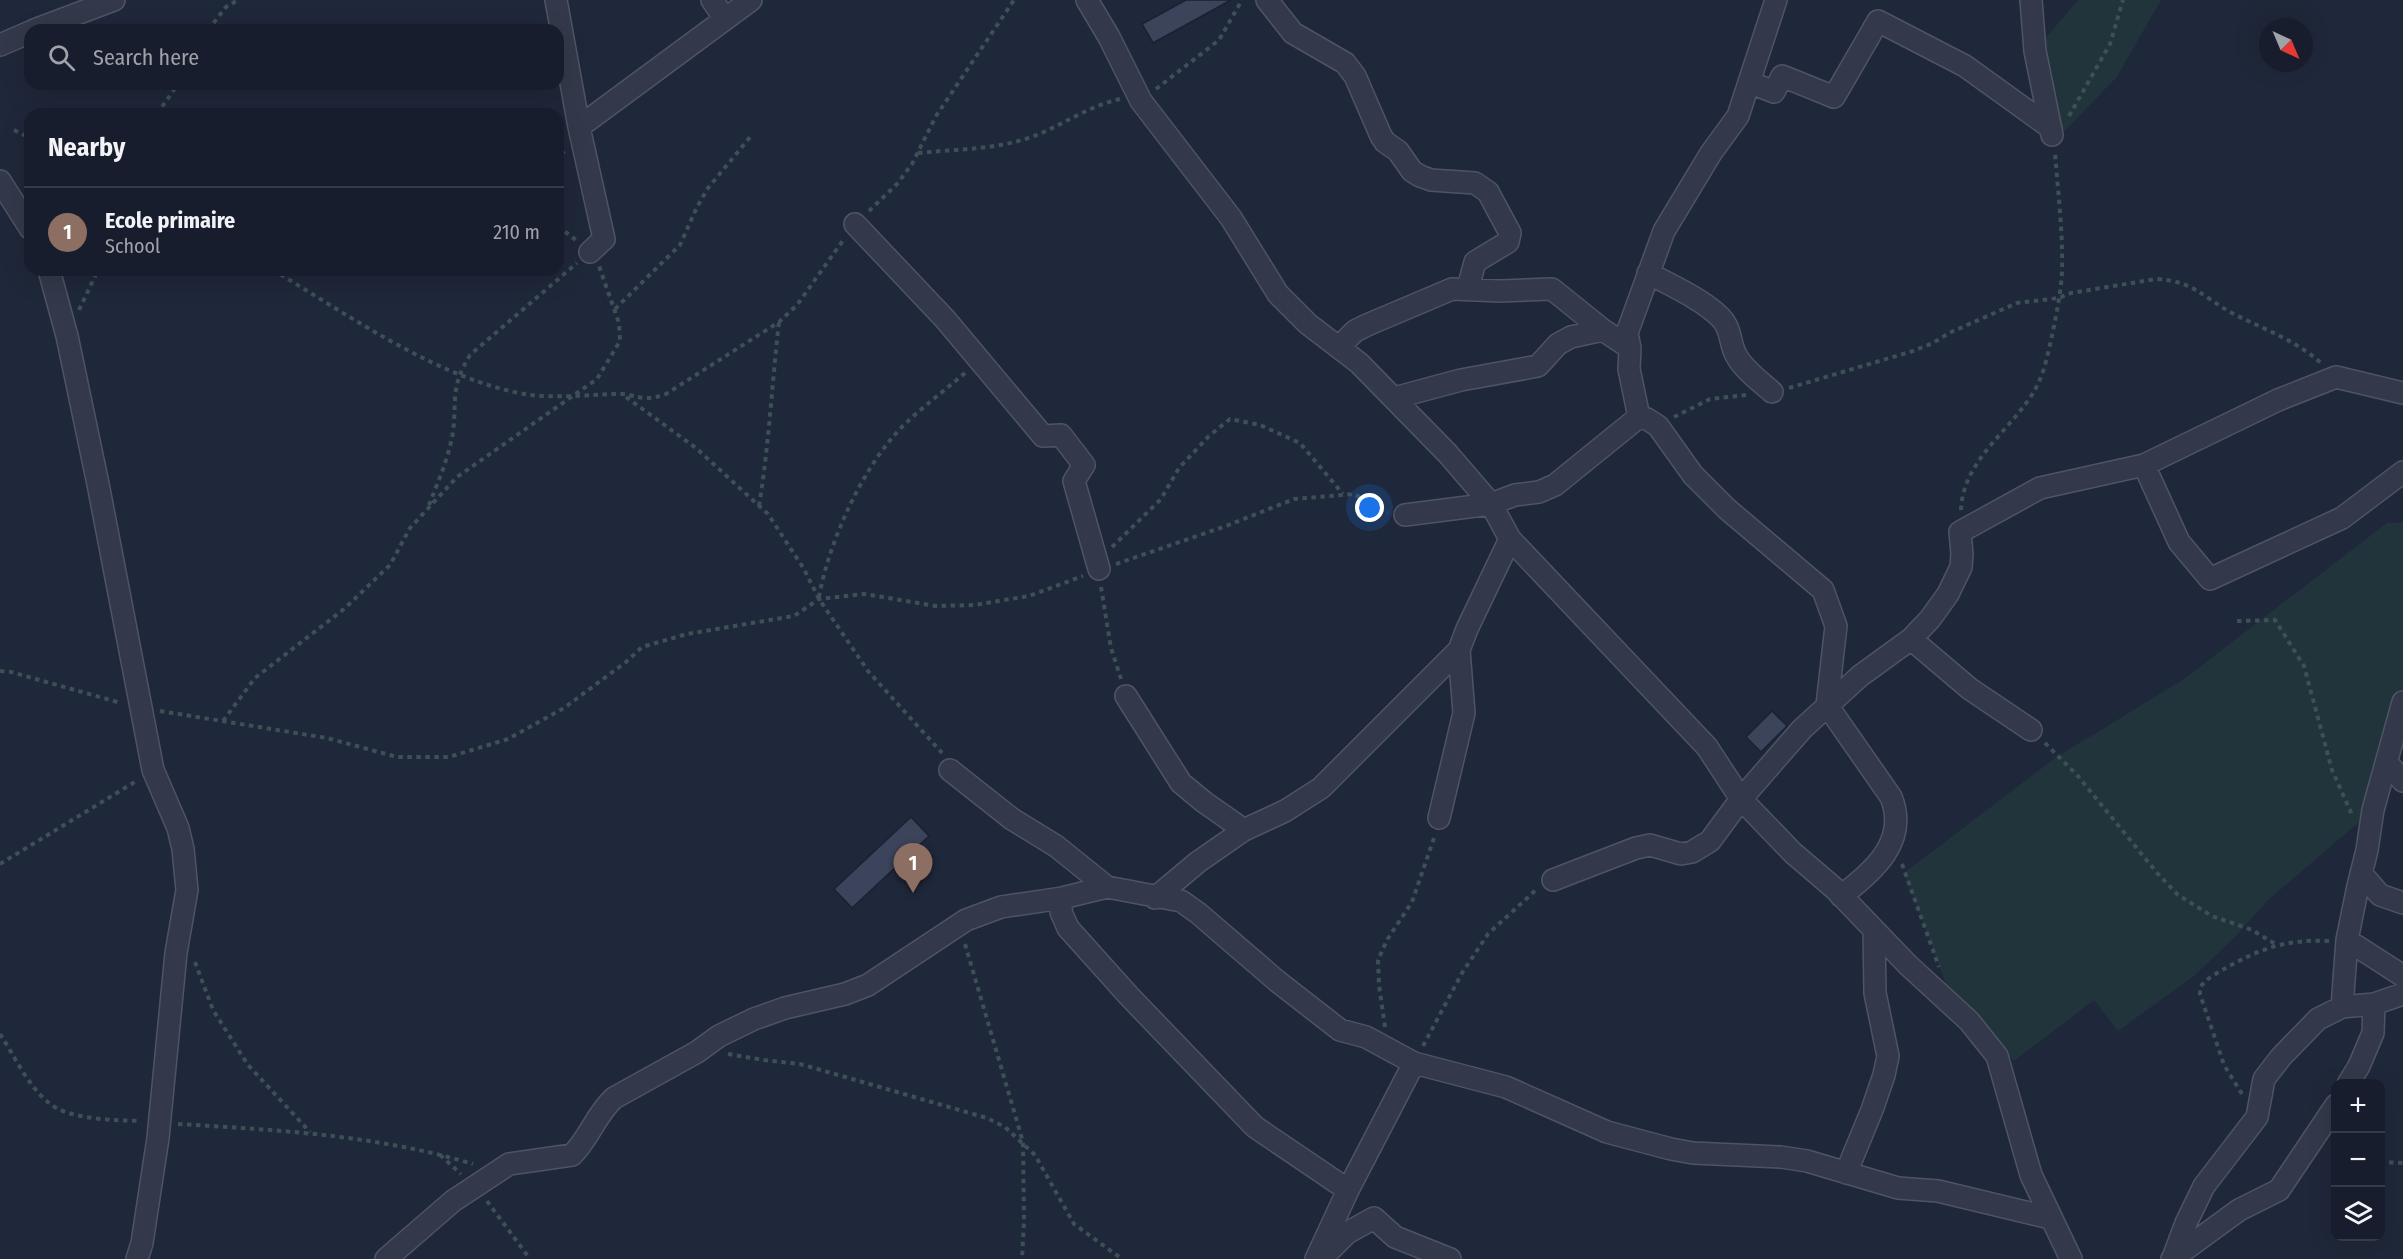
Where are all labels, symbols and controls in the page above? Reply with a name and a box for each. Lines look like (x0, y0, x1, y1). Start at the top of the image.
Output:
north arrow (2259, 18, 2313, 72)
search box (24, 24, 564, 90)
icon: search (45, 41, 78, 74)
text: Search here (93, 44, 199, 71)
text: Nearby (48, 132, 125, 163)
text: Ecole primaire (105, 207, 235, 234)
text: 1 (63, 220, 72, 244)
text: 210 m (493, 220, 540, 244)
text: School (105, 234, 160, 258)
your location (1355, 493, 1384, 522)
pin: 1 (894, 844, 932, 893)
map controls (2331, 1079, 2385, 1241)
button: + (2331, 1079, 2385, 1133)
button: − (2331, 1133, 2385, 1187)
button: layers (2331, 1187, 2385, 1241)

